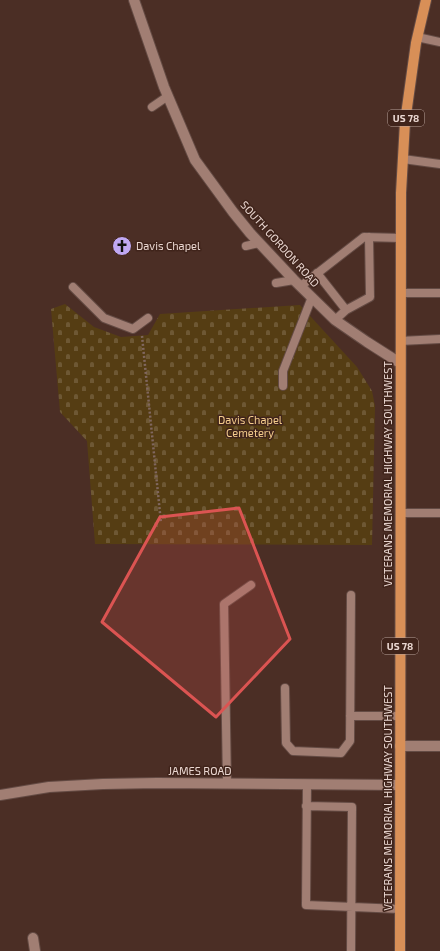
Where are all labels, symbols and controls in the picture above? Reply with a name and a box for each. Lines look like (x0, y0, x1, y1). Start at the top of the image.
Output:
road number: US 78 (388, 110, 424, 126)
street label: SOUTH GORDON ROAD (238, 198, 322, 289)
church icon: Davis Chapel (111, 235, 133, 257)
place label: Davis Chapel (136, 239, 201, 252)
street label: VETERANS MEMORIAL HIGHWAY SOUTHWEST (381, 361, 394, 587)
park label: Davis Chapel Cemetery (218, 413, 283, 439)
road number: US 78 (382, 638, 418, 654)
street label: VETERANS MEMORIAL HIGHWAY SOUTHWEST (381, 685, 394, 911)
street label: JAMES ROAD (168, 764, 232, 777)

